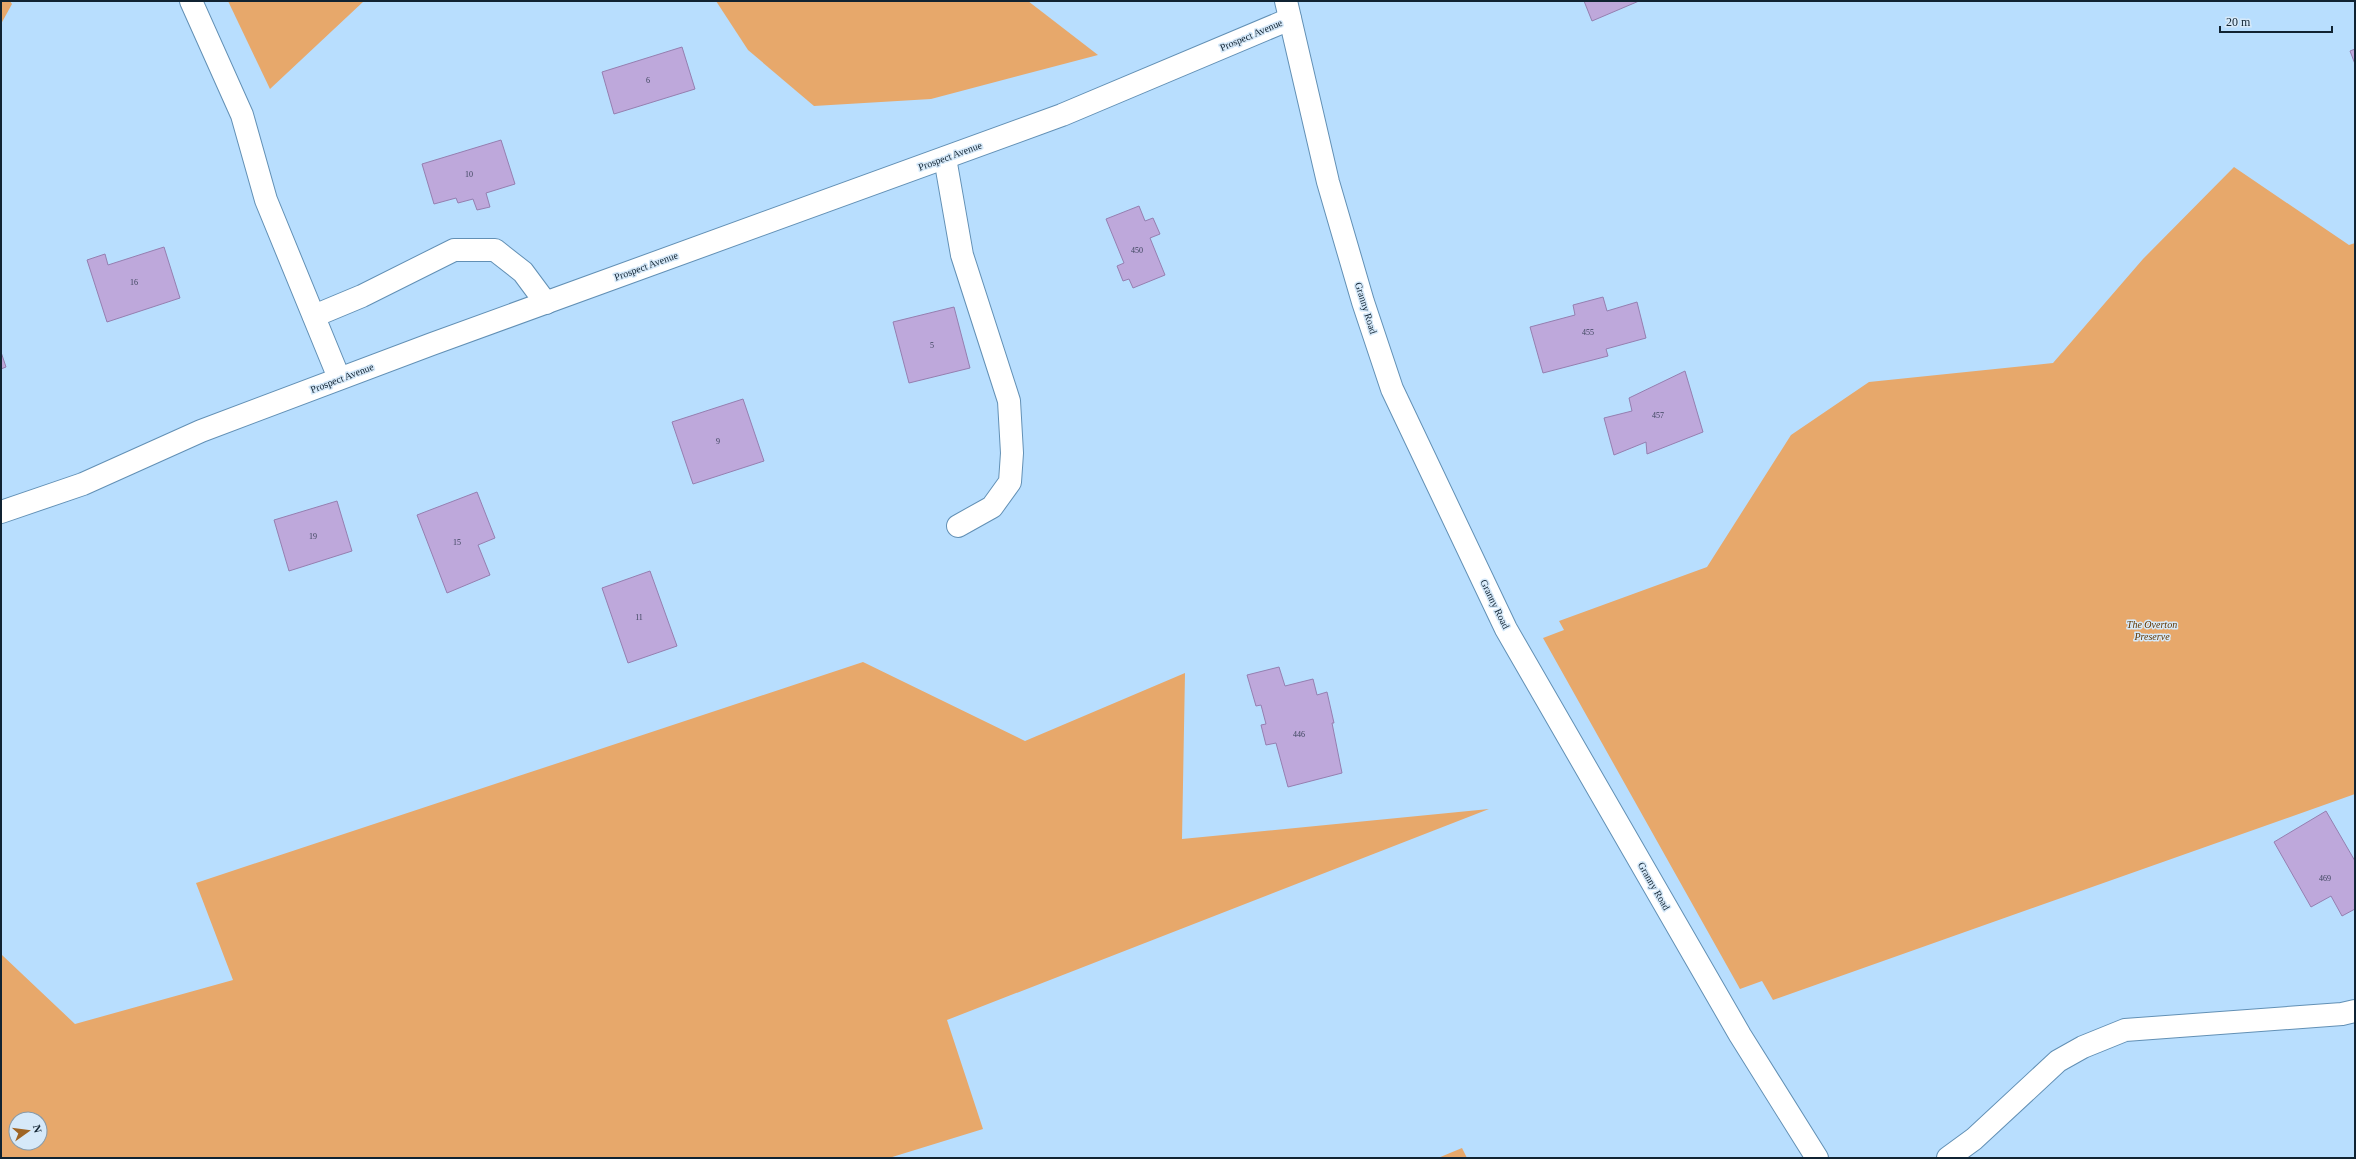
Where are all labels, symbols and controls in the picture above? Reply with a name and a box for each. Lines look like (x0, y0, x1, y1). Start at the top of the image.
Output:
scale bar (2220, 8, 2332, 34)
text: 20 m (2226, 15, 2251, 29)
street label: Prospect Avenue (1218, 17, 1284, 53)
house number: 6 (646, 76, 650, 85)
street label: Prospect Avenue (917, 139, 984, 173)
house number: 10 (465, 170, 473, 179)
house number: 450 (1131, 246, 1143, 255)
street label: Prospect Avenue (613, 249, 680, 283)
house number: 16 (130, 278, 138, 287)
street label: Granny Road (1353, 281, 1379, 335)
house number: 455 (1582, 328, 1594, 337)
house number: 5 (930, 341, 934, 350)
street label: Prospect Avenue (309, 361, 376, 395)
house number: 457 (1652, 411, 1664, 420)
house number: 9 (716, 437, 720, 446)
house number: 19 (309, 532, 317, 541)
house number: 15 (453, 538, 461, 547)
street label: Granny Road (1478, 577, 1512, 631)
house number: 11 (635, 613, 643, 622)
park label: The Overton Preserve (2127, 619, 2177, 642)
house number: 446 (1293, 730, 1305, 739)
street label: Granny Road (1636, 860, 1672, 912)
house number: 469 (2319, 874, 2331, 883)
north arrow (8, 1111, 48, 1151)
text: N (31, 1123, 44, 1134)

